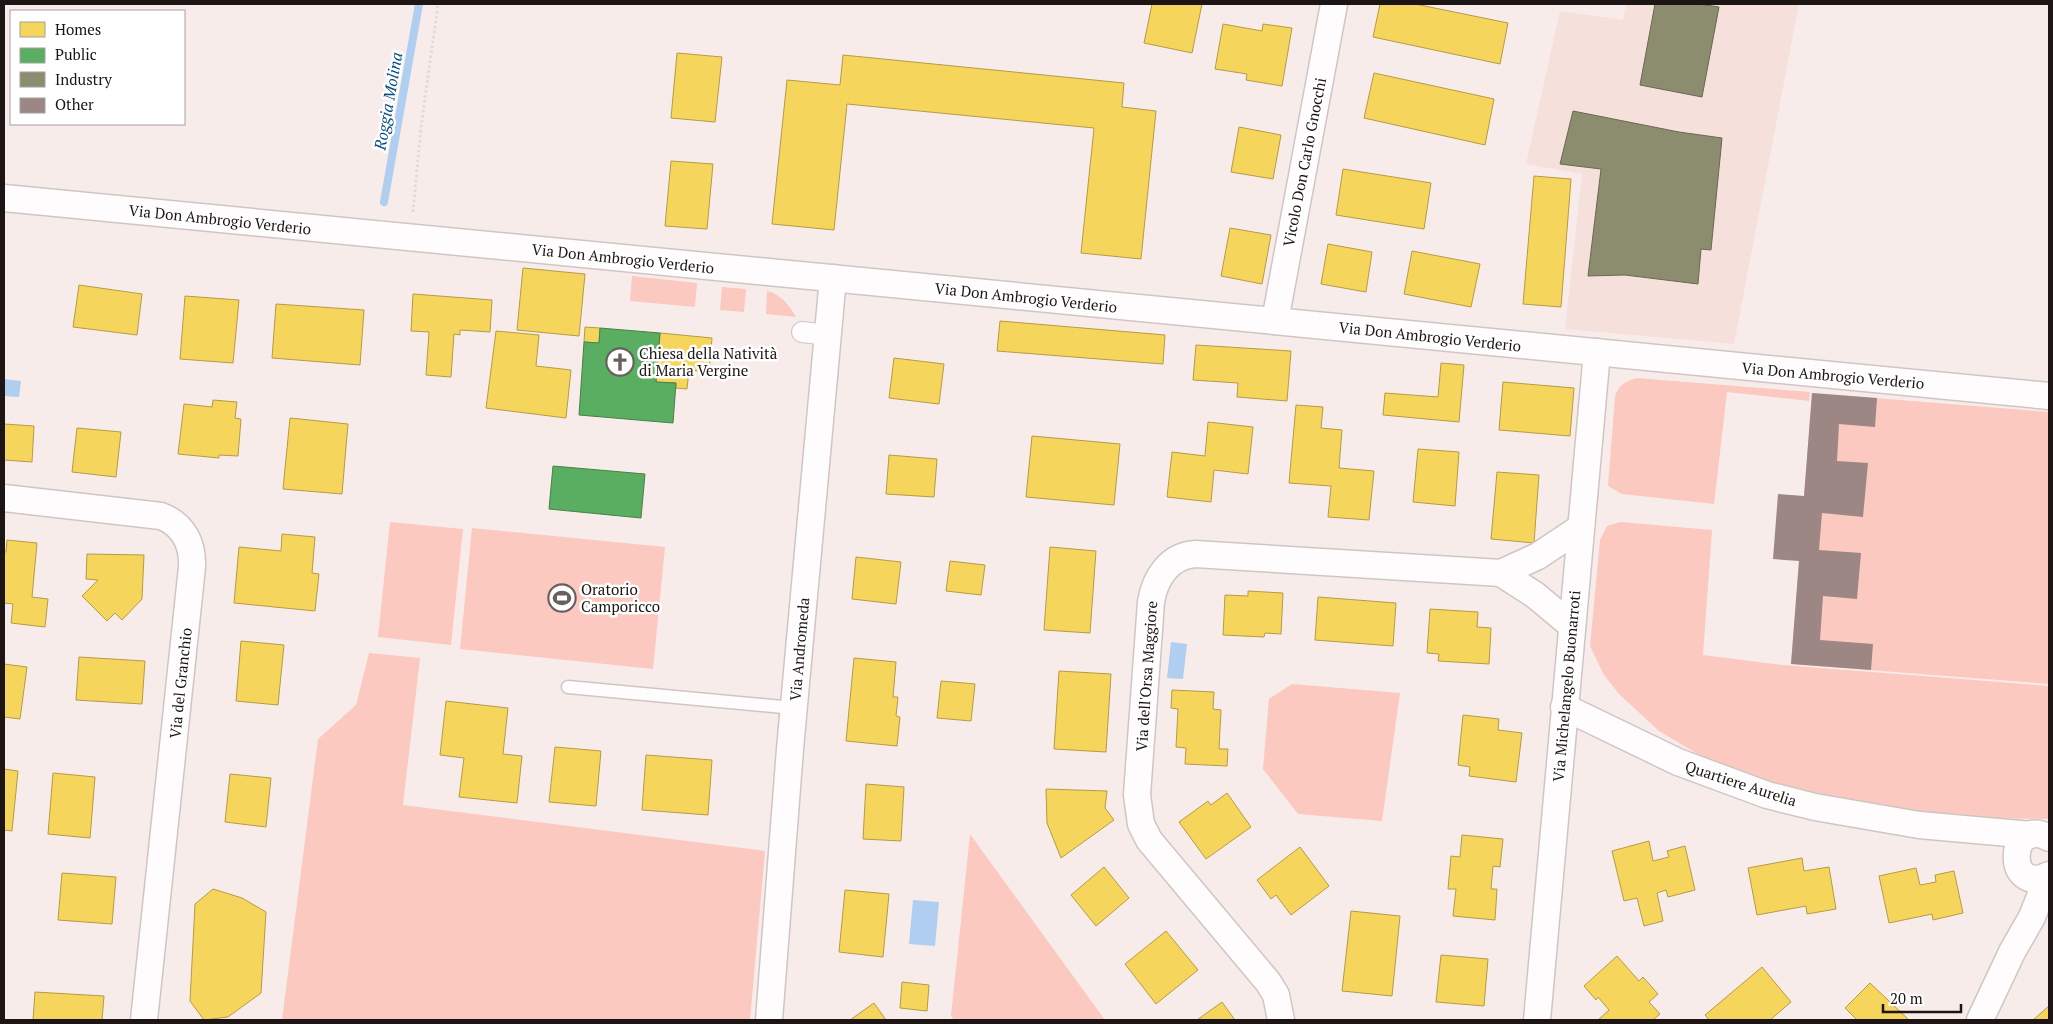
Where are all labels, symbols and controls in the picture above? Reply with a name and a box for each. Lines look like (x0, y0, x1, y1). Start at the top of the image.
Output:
legend (10, 10, 185, 125)
text: Homes (55, 19, 101, 39)
text: Public (55, 44, 97, 64)
water label: Roggia Molina (368, 50, 407, 153)
text: Industry (55, 69, 112, 89)
street label: Vicolo Don Carlo Gnocchi (1278, 76, 1330, 248)
text: Other (55, 94, 94, 114)
street label: Via Don Ambrogio Verderio (128, 199, 312, 239)
street label: Via Don Ambrogio Verderio (531, 238, 715, 278)
street label: Via Don Ambrogio Verderio (934, 277, 1118, 317)
street label: Via Don Ambrogio Verderio (1338, 316, 1522, 356)
place label: Chiesa della Natività di Maria Vergine (639, 343, 778, 380)
church icon: Chiesa della Natività di Maria Vergine (605, 347, 635, 377)
street label: Via Don Ambrogio Verderio (1741, 357, 1925, 393)
place label: Oratorio Camporicco (581, 579, 660, 616)
sports icon: Oratorio Camporicco (547, 583, 577, 613)
street label: Via Michelangelo Buonarroti (1548, 589, 1584, 783)
street label: Via Andromeda (785, 596, 814, 701)
street label: Via dell'Orsa Maggiore (1131, 600, 1161, 752)
street label: Via del Granchio (164, 627, 196, 739)
street label: Quartiere Aurelia (1683, 756, 1800, 811)
scale bar (1883, 982, 1960, 1014)
text: 20 m (1890, 988, 1923, 1008)

